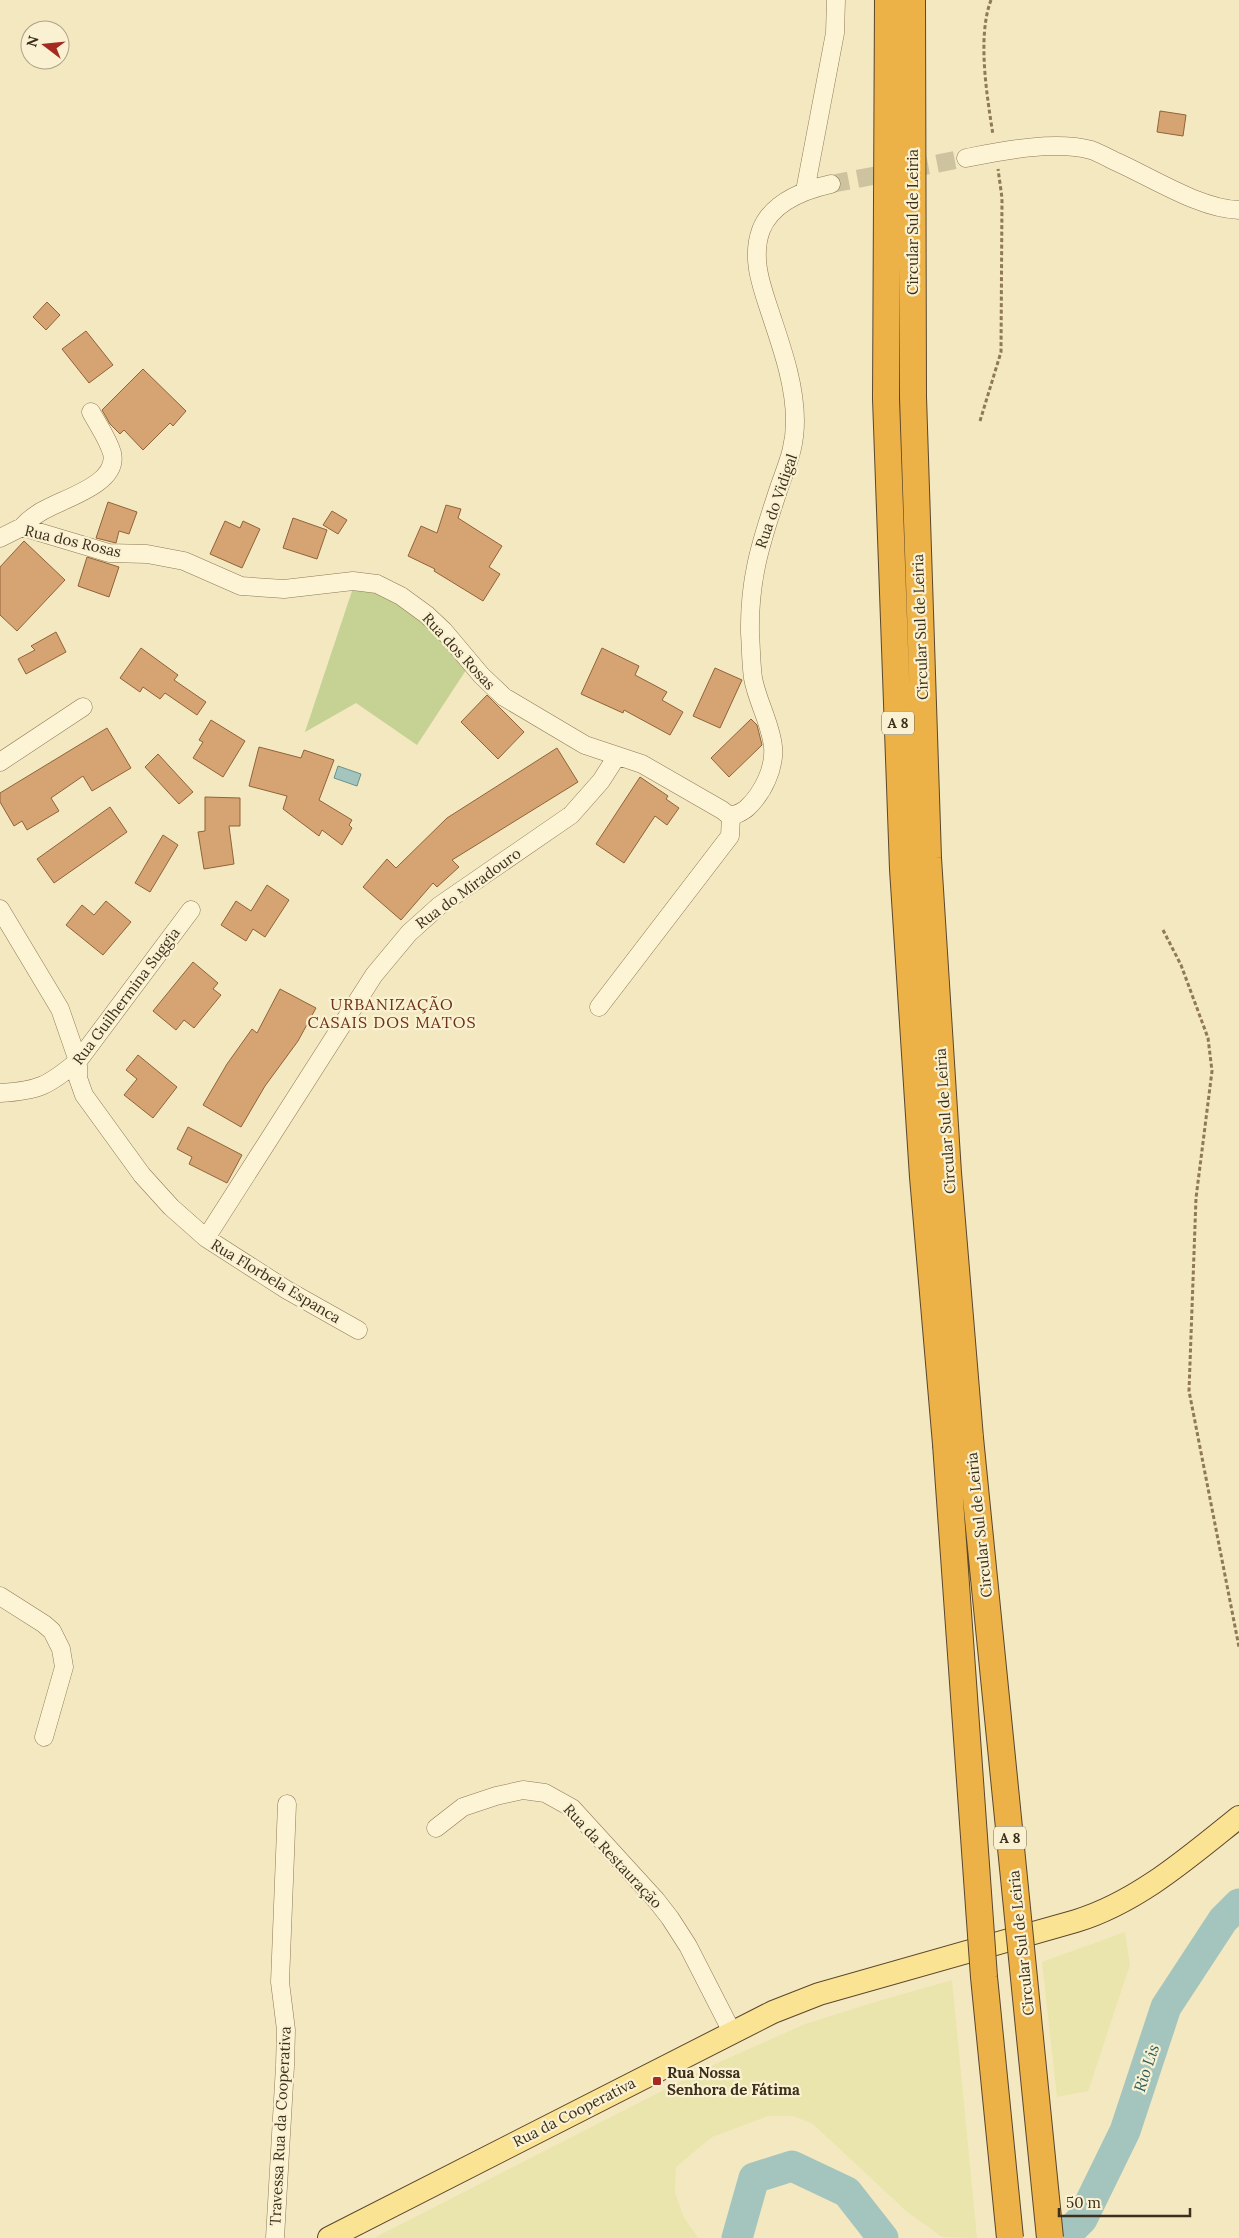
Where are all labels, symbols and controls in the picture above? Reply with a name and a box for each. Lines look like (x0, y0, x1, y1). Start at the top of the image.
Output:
north arrow (20, 20, 70, 70)
text: N (22, 34, 43, 49)
street label: Circular Sul de Leiria (903, 149, 922, 295)
street label: Rua do Vidigal (751, 451, 801, 551)
street label: Rua dos Rosas (23, 521, 123, 561)
street label: Circular Sul de Leiria (908, 553, 932, 700)
street label: Rua dos Rosas (418, 609, 500, 694)
road number: A 8 (882, 711, 914, 734)
street label: Rua do Miradouro (412, 843, 525, 933)
street label: Rua Guilhermina Suggia (68, 923, 184, 1068)
district label: URBANIZAÇÃO CASAIS DOS MATOS (307, 994, 477, 1032)
street label: Circular Sul de Leiria (930, 1047, 960, 1195)
street label: Rua Florbela Espanca (208, 1235, 345, 1327)
street label: Circular Sul de Leiria (962, 1451, 996, 1599)
street label: Rua da Restauração (560, 1800, 667, 1912)
road number: A 8 (994, 1826, 1026, 1850)
street label: Circular Sul de Leiria (1004, 1869, 1038, 2017)
street label: Travessa Rua da Cooperativa (265, 2026, 295, 2226)
water label: Rio Lis (1129, 2042, 1163, 2094)
place label: Rua Nossa Senhora de Fátima (667, 2063, 800, 2099)
street label: Rua da Cooperativa (510, 2073, 639, 2151)
marker: Rua Nossa Senhora de Fátima (651, 2075, 663, 2087)
scale bar (1059, 2186, 1190, 2218)
text: 50 m (1066, 2193, 1101, 2212)

